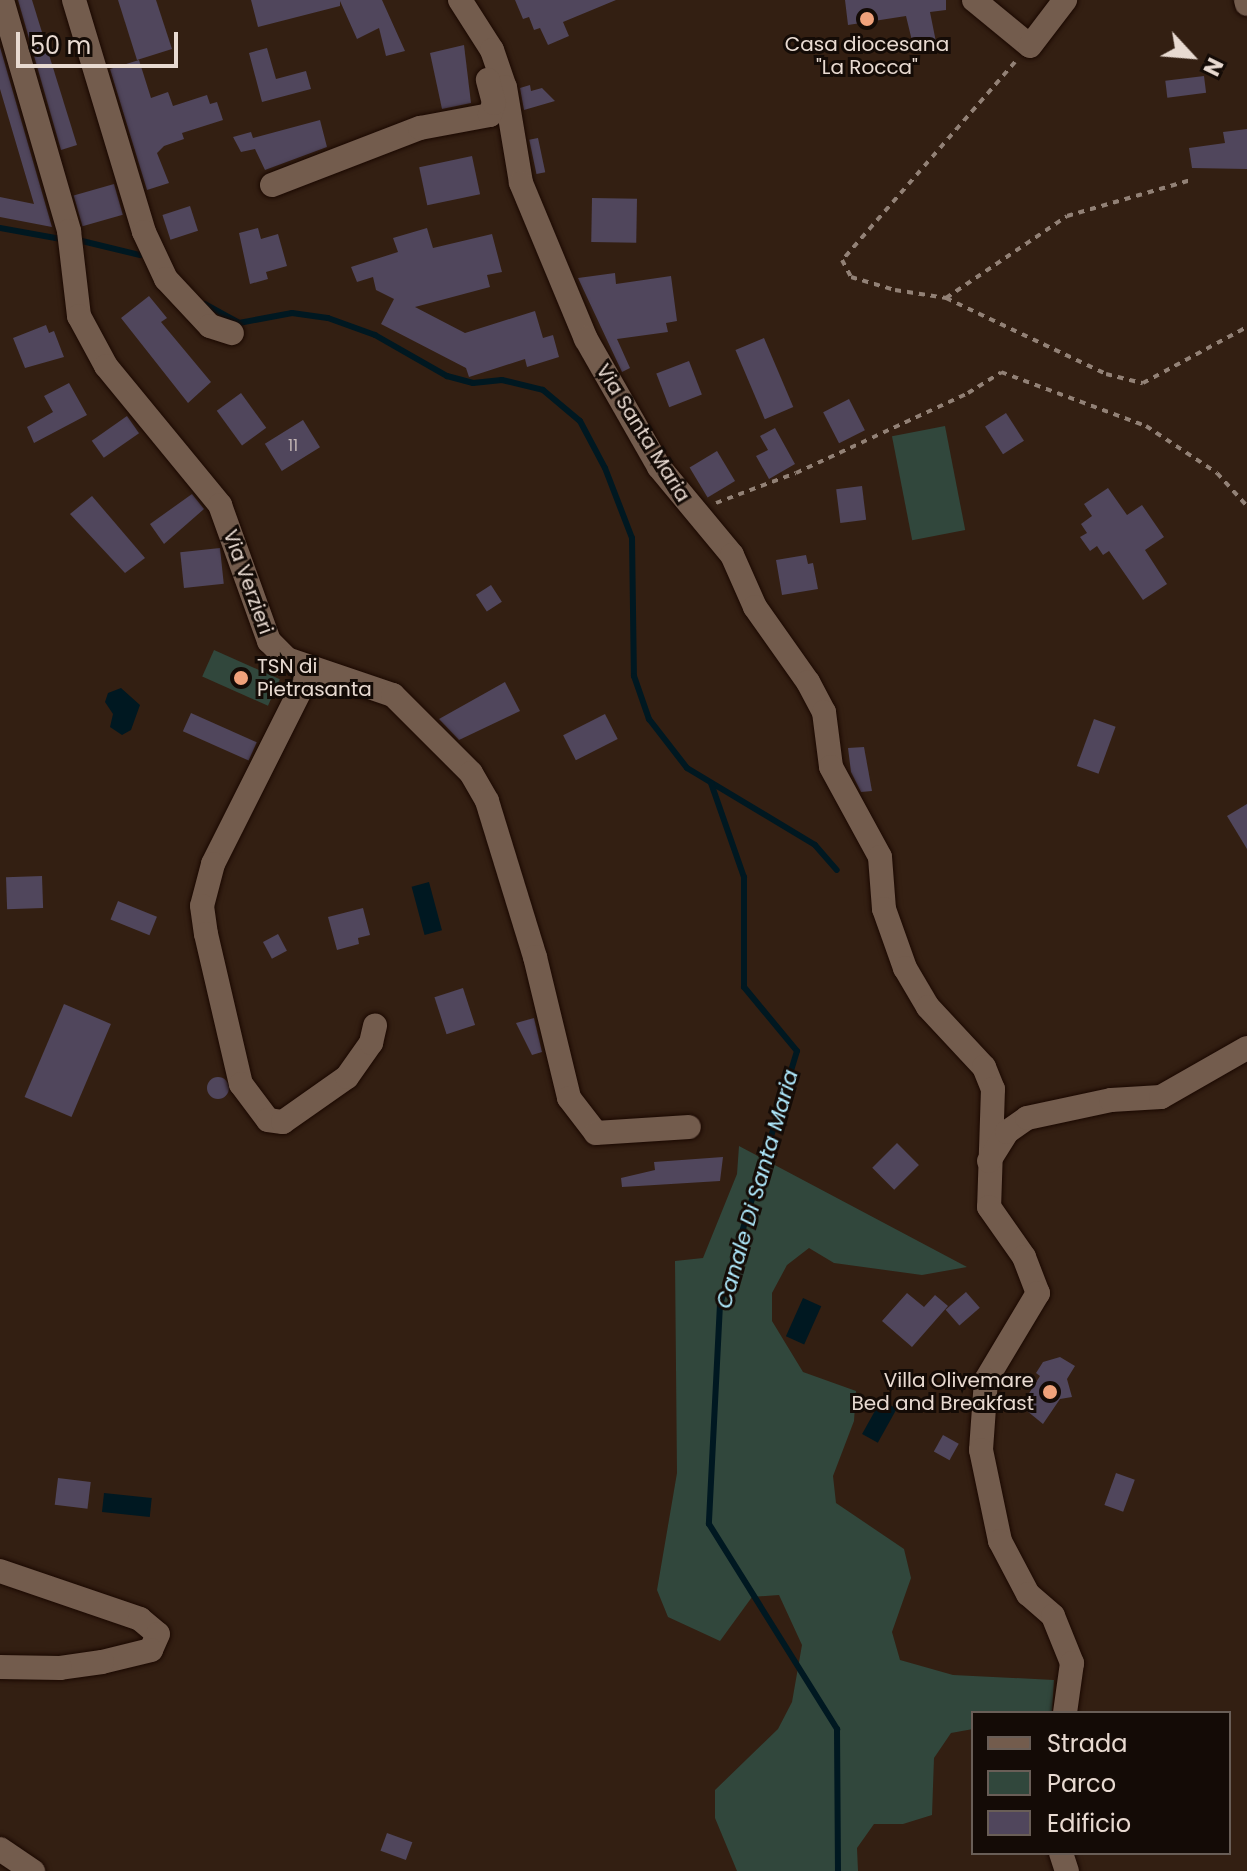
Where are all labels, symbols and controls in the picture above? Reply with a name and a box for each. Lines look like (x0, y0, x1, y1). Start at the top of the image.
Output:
marker: Casa diocesana "La Rocca" (858, 10, 876, 28)
scale bar (20, 16, 182, 66)
north arrow (1151, 16, 1231, 96)
text: 50 m (30, 29, 91, 62)
place label: Casa diocesana "La Rocca" (785, 32, 949, 79)
text: N (1195, 53, 1231, 81)
street label: Via Santa Maria (591, 360, 695, 506)
house number: 11 (288, 436, 298, 456)
street label: Via Verzieri (218, 526, 278, 638)
place label: TSN di Pietrasanta (257, 654, 372, 701)
marker: TSN di Pietrasanta (232, 669, 250, 687)
water label: Canale Di Santa Maria (710, 1066, 804, 1312)
place label: Villa Olivemare Bed and Breakfast (852, 1368, 1034, 1415)
marker: Villa Olivemare Bed and Breakfast (1041, 1383, 1059, 1401)
legend (971, 1711, 1231, 1855)
text: Strada (1047, 1727, 1127, 1760)
text: Parco (1047, 1767, 1116, 1800)
text: Edificio (1047, 1807, 1131, 1840)

